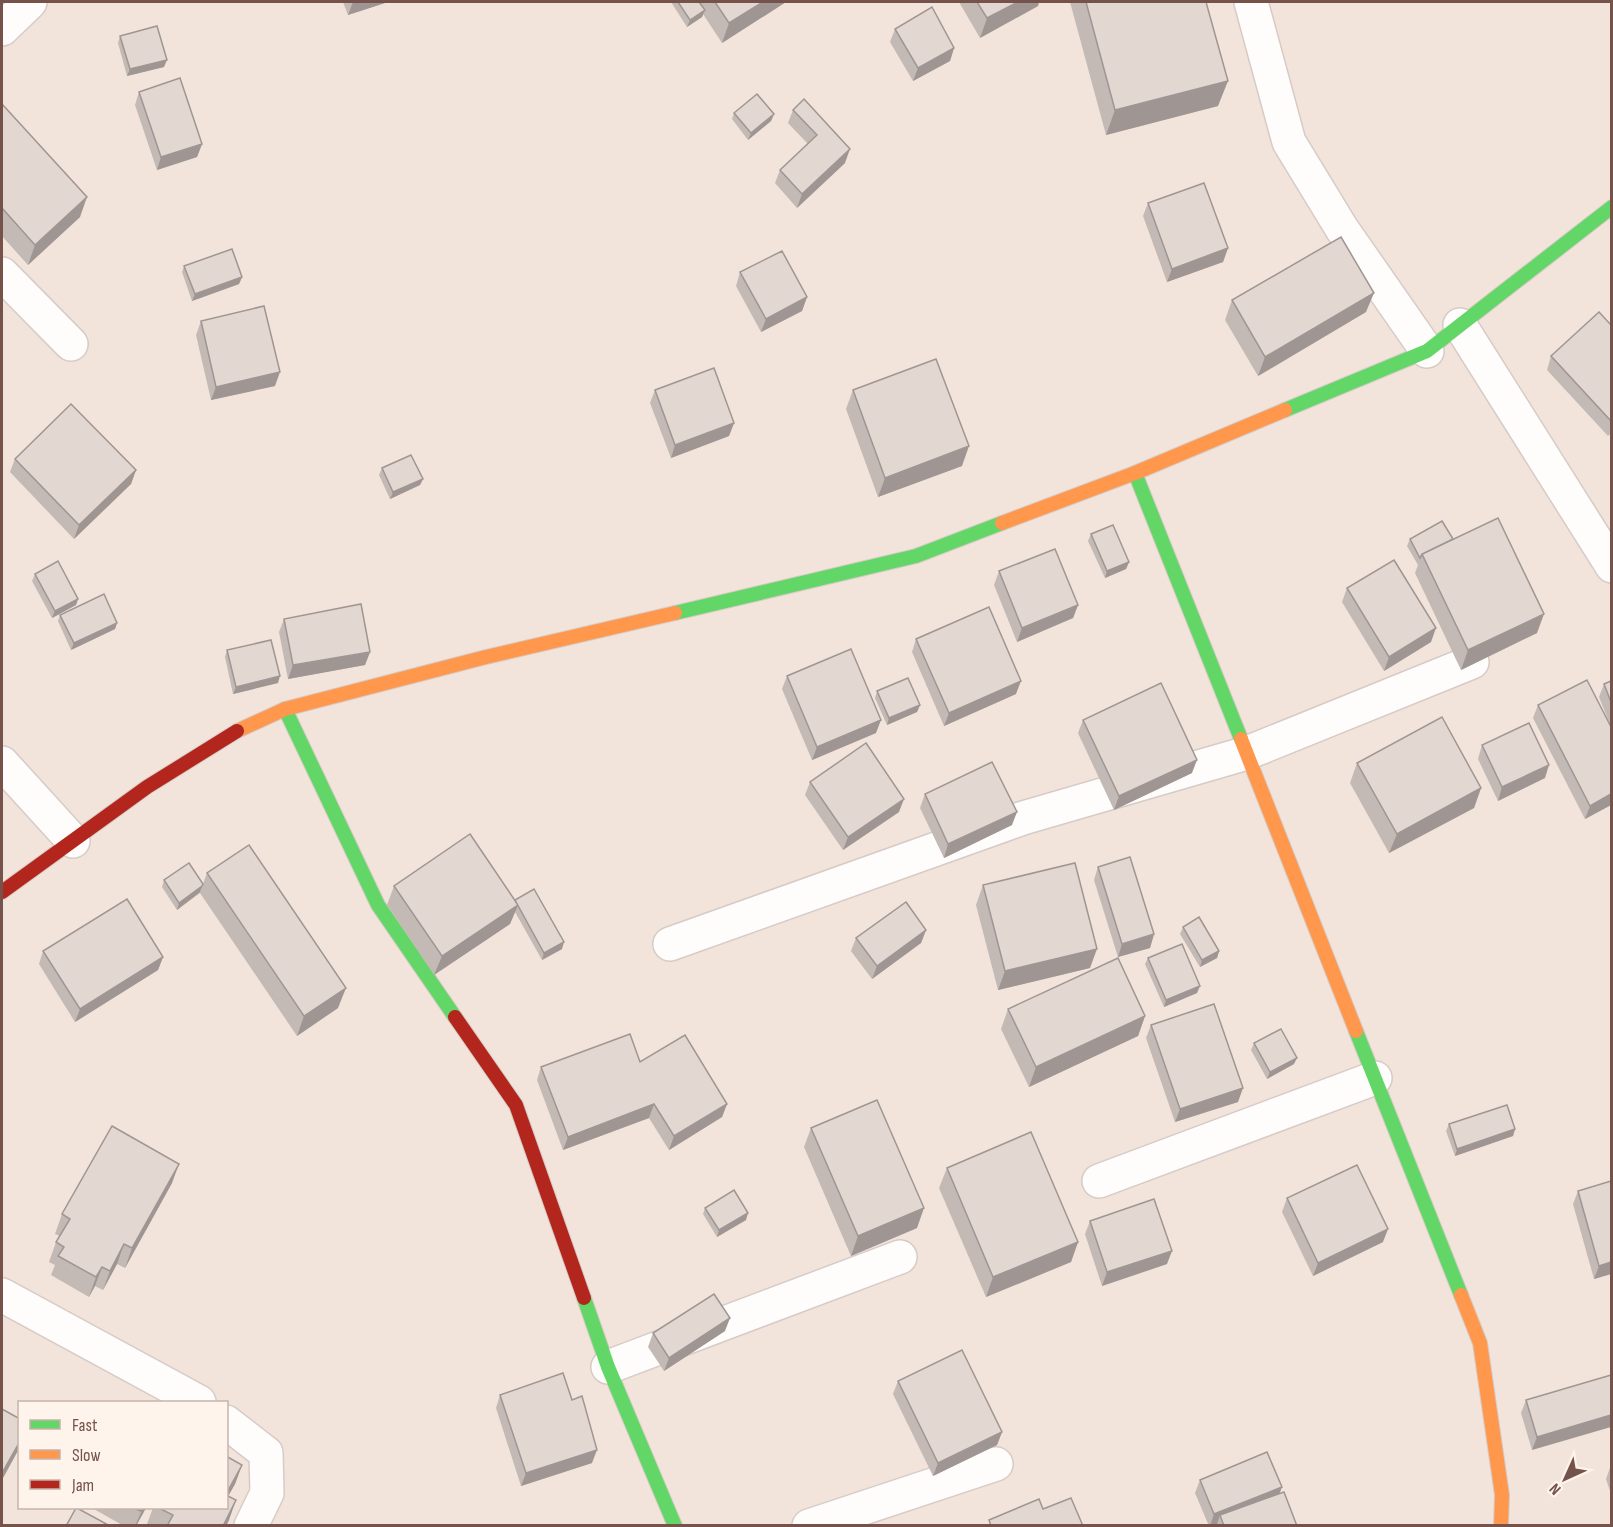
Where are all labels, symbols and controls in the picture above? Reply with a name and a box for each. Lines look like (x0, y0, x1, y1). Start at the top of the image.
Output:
legend (18, 1401, 228, 1509)
text: Fast (72, 1415, 98, 1436)
text: Slow (72, 1445, 101, 1466)
north arrow (1535, 1449, 1595, 1509)
text: Jam (71, 1475, 94, 1496)
text: N (1546, 1479, 1565, 1498)

